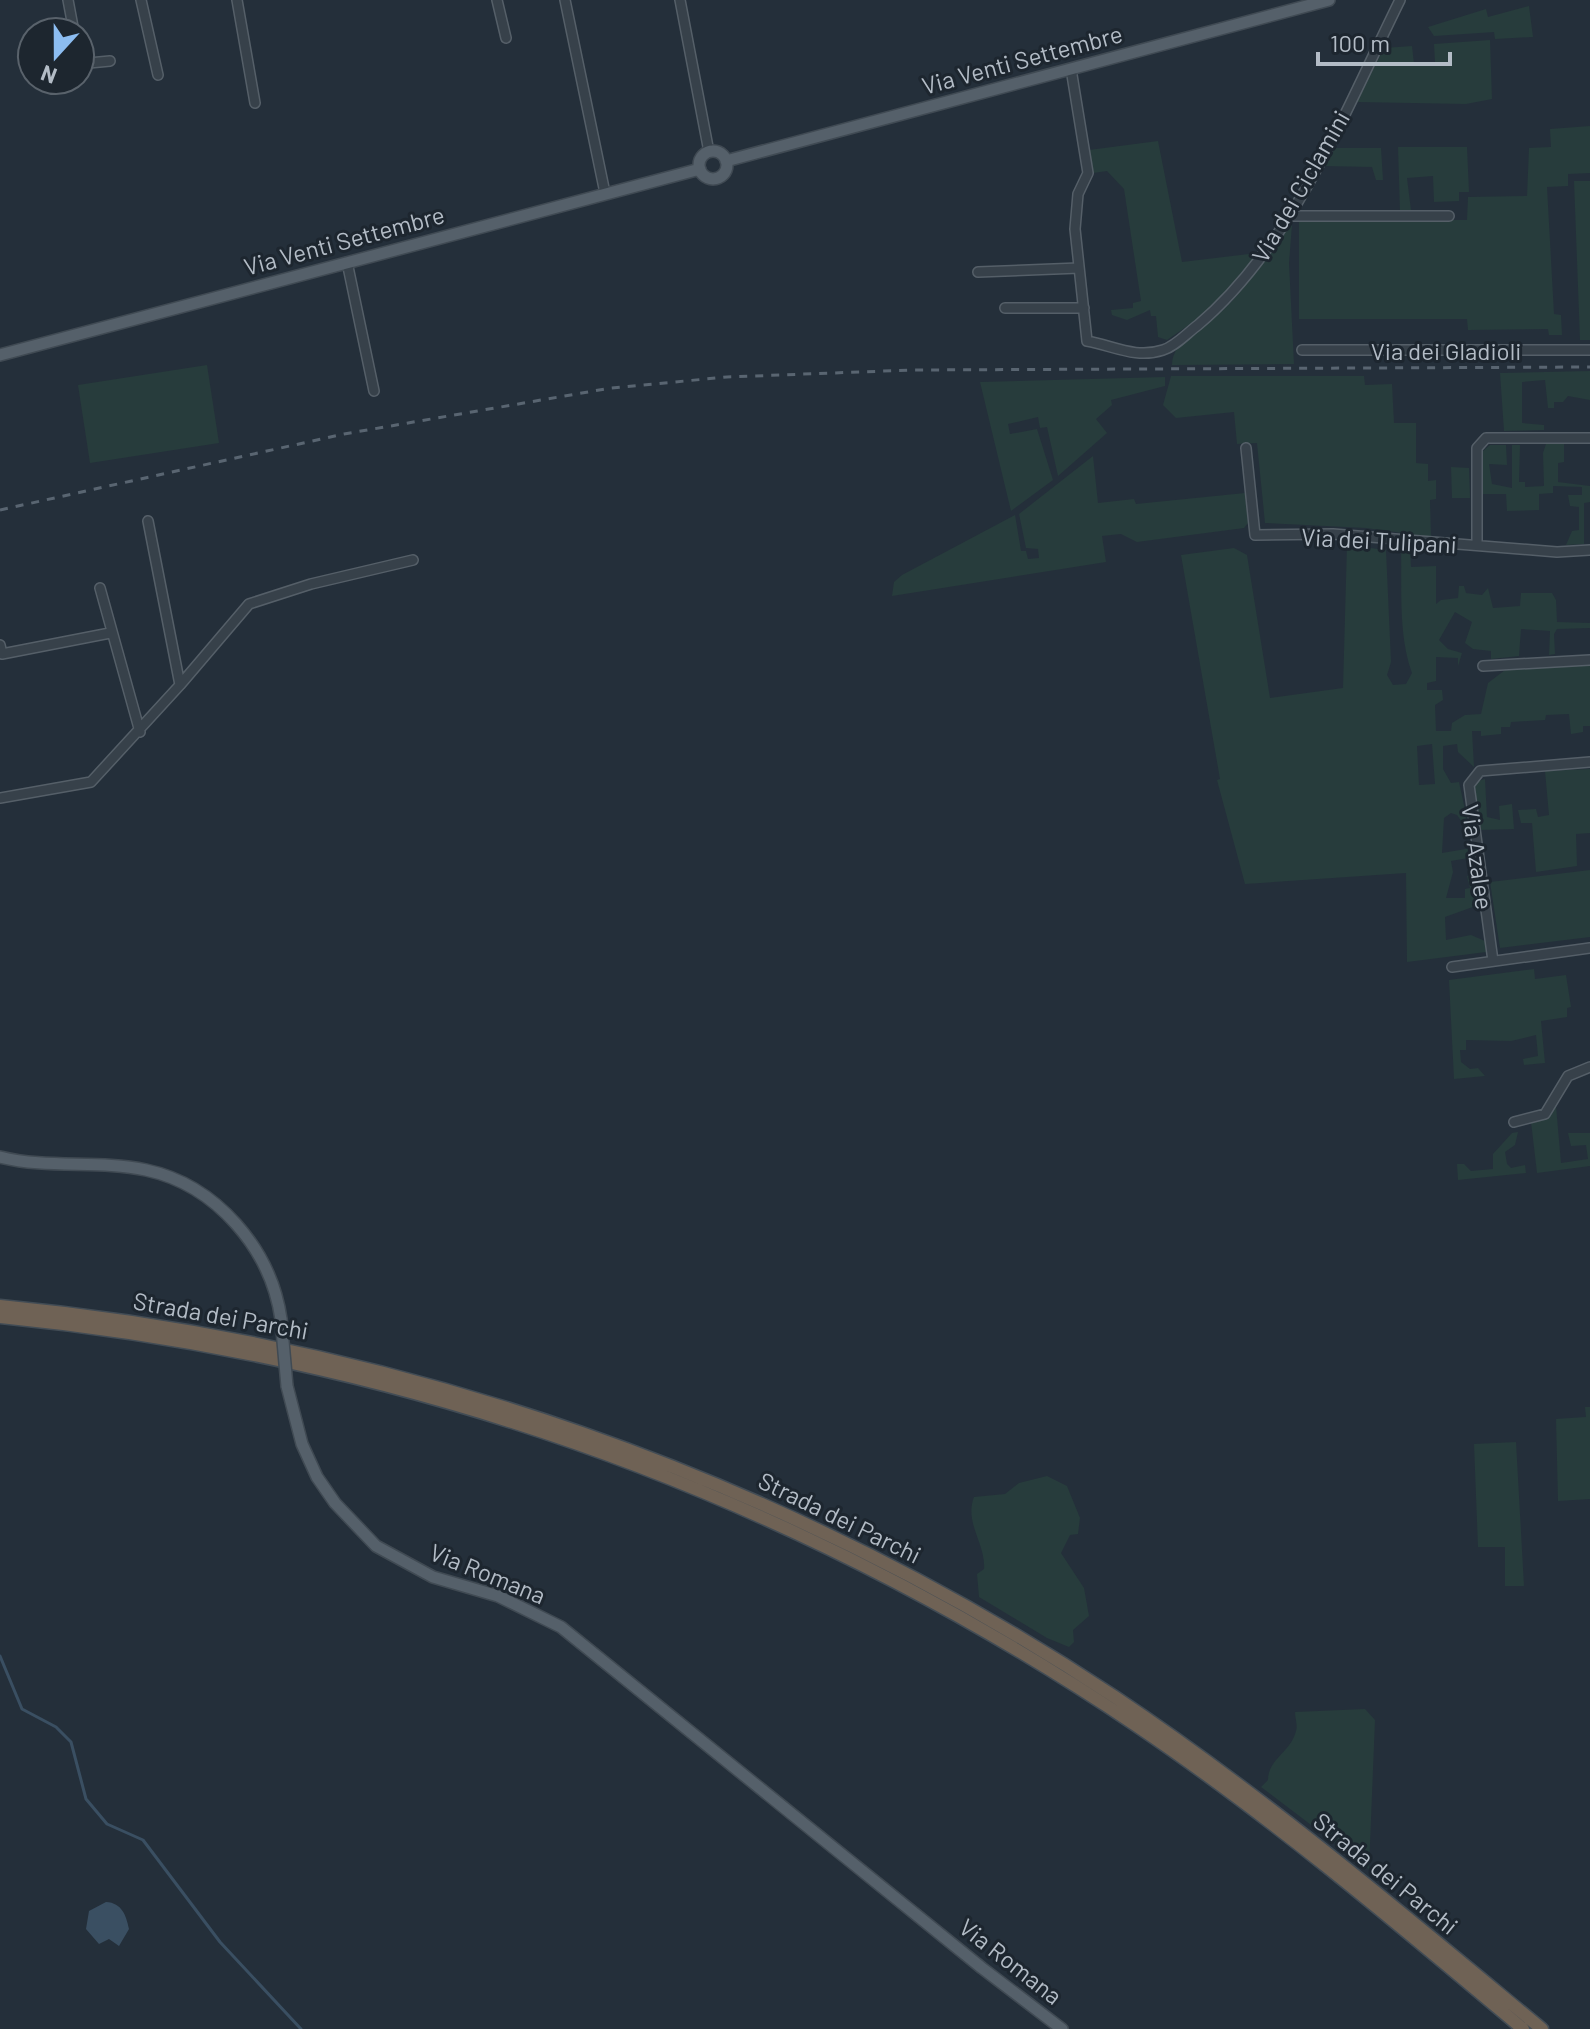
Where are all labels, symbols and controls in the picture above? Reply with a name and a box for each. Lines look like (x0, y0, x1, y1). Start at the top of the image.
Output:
north arrow (16, 16, 96, 96)
scale bar (1318, 16, 1450, 66)
street label: Via Venti Settembre (918, 18, 1126, 100)
text: 100 m (1330, 28, 1390, 57)
text: N (37, 61, 60, 90)
street label: Via dei Ciclamini (1245, 105, 1355, 267)
street label: Via Venti Settembre (240, 199, 448, 281)
street label: Via dei Gladioli (1371, 336, 1521, 365)
street label: Via dei Tulipani (1300, 521, 1458, 559)
street label: Via Azalee (1456, 803, 1500, 911)
street label: Strada dei Parchi (131, 1285, 311, 1345)
street label: Strada dei Parchi (754, 1465, 926, 1569)
street label: Via Romana (426, 1537, 550, 1609)
street label: Strada dei Parchi (1308, 1806, 1464, 1940)
street label: Via Romana (954, 1912, 1068, 2010)

